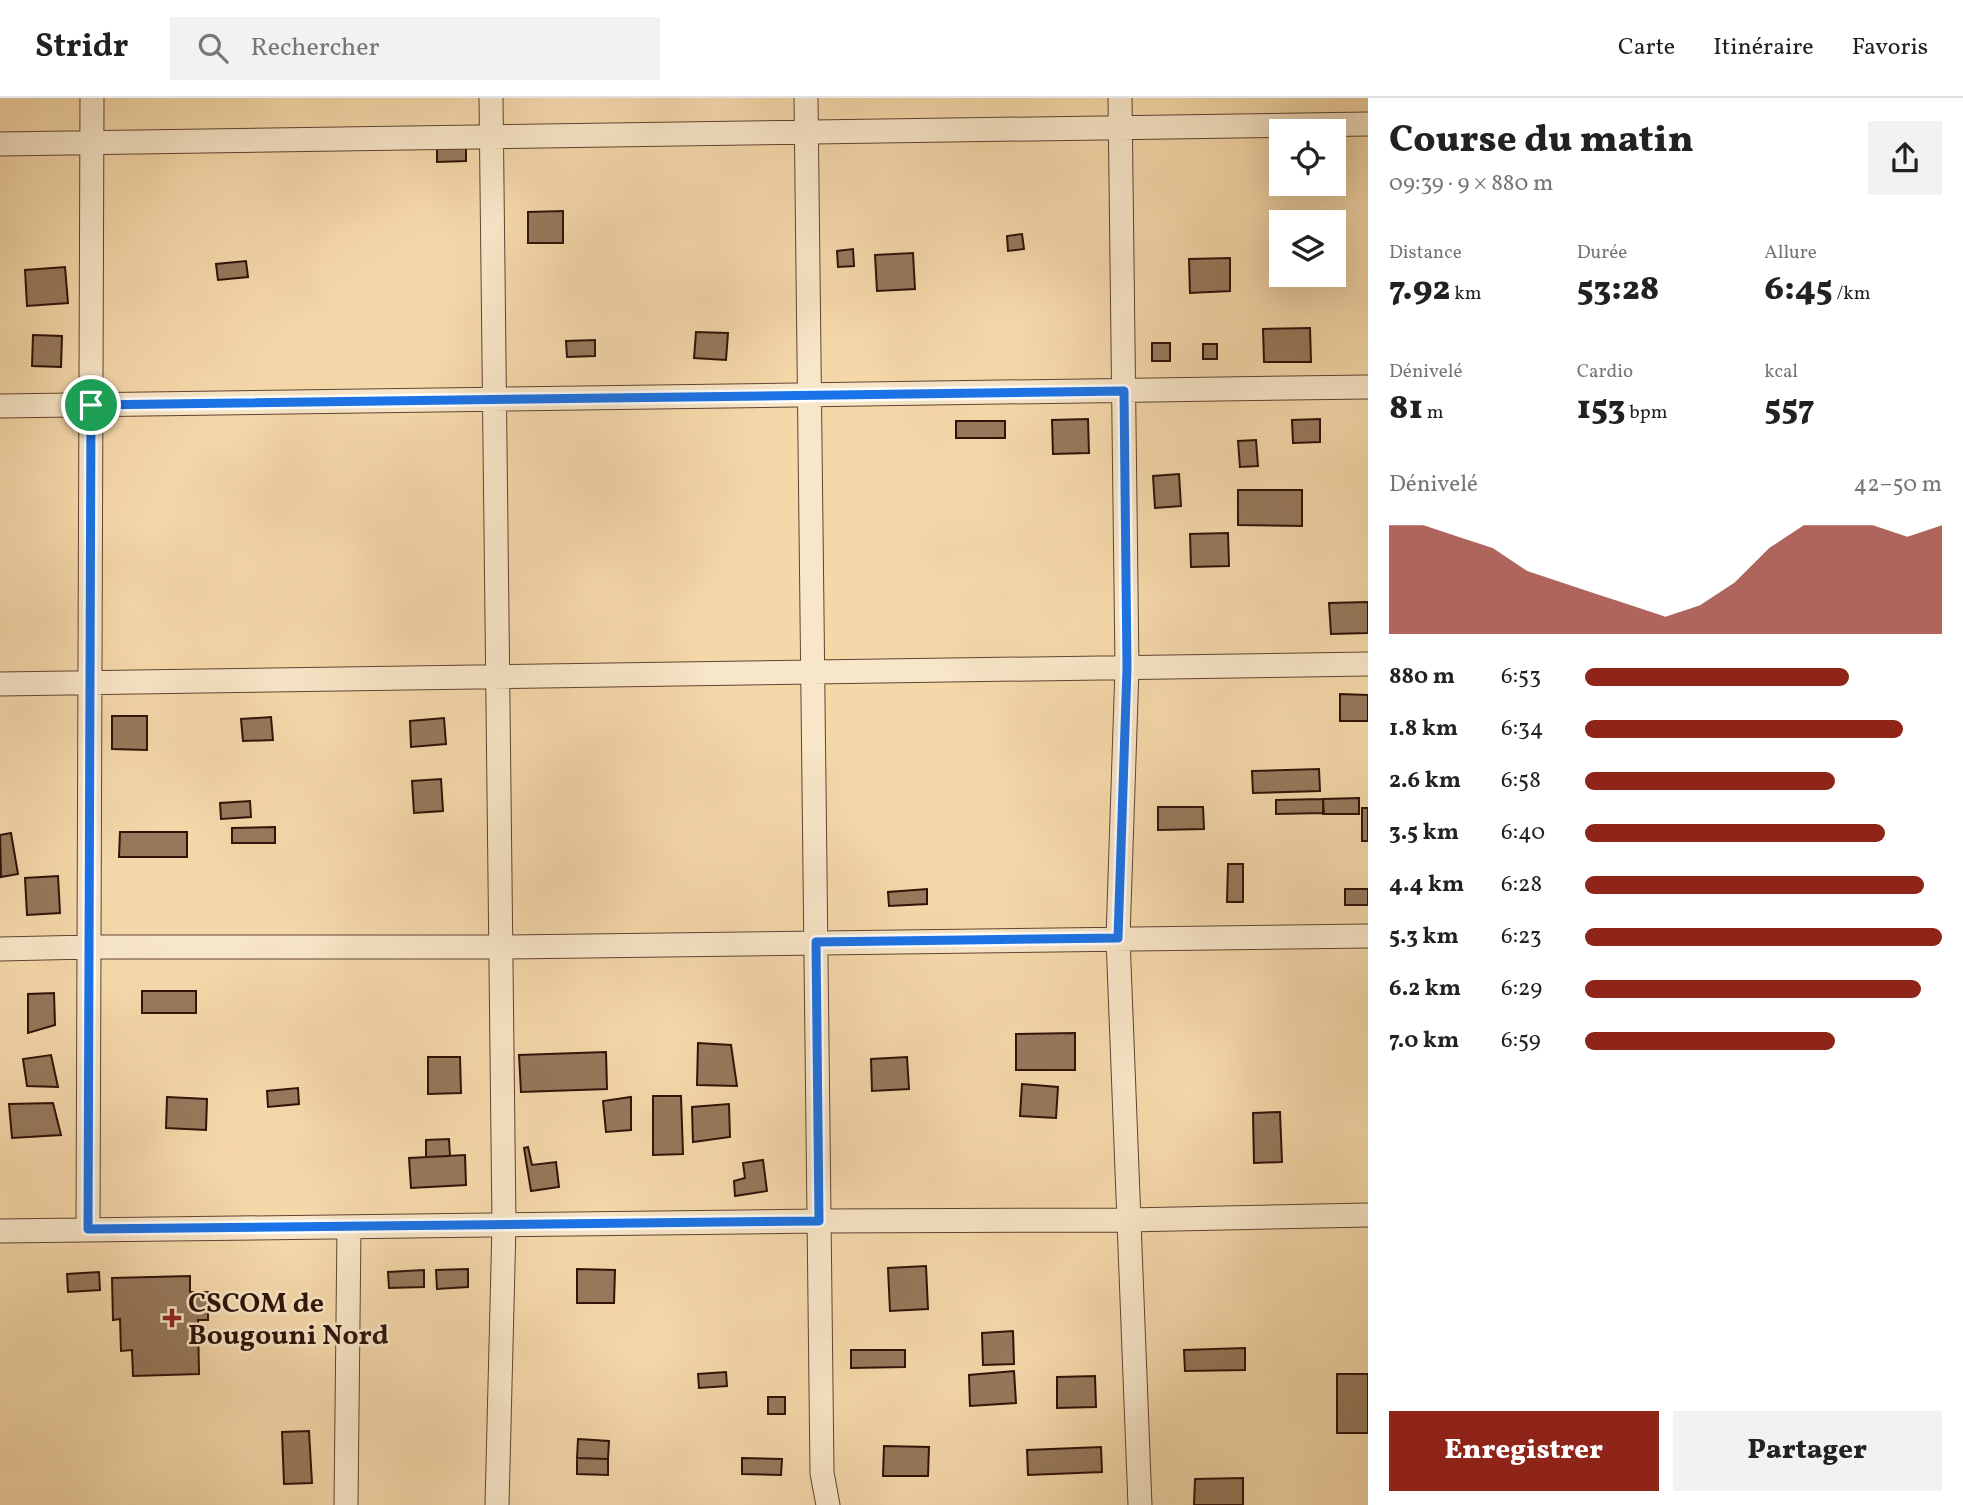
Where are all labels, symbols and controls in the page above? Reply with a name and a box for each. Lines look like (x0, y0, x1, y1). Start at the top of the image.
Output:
search box (170, 17, 660, 80)
text: Stridr (35, 25, 128, 71)
icon: search (194, 29, 232, 67)
text: Rechercher (250, 30, 379, 66)
text: Carte (1618, 31, 1675, 65)
text: Itinéraire (1713, 31, 1814, 65)
text: Favoris (1852, 31, 1928, 65)
text: Course du matin (1389, 115, 1694, 168)
map controls (1269, 119, 1346, 287)
button: locate (1269, 119, 1346, 196)
button: share (1868, 121, 1942, 195)
text: 09:39 · 9 × 880 m (1389, 168, 1553, 200)
button: layers (1269, 210, 1346, 287)
text: Distance (1389, 240, 1462, 266)
text: Durée (1577, 240, 1627, 266)
text: Allure (1764, 240, 1817, 266)
text: 7.92 (1389, 266, 1451, 314)
text: 53:28 (1577, 266, 1660, 314)
text: 6:45 (1764, 266, 1833, 314)
text: km (1451, 281, 1482, 307)
text: /km (1833, 281, 1871, 307)
text: Dénivelé (1389, 359, 1462, 385)
text: Cardio (1577, 359, 1633, 385)
text: kcal (1764, 359, 1798, 385)
pin (61, 375, 121, 435)
text: 81 (1389, 385, 1423, 433)
text: 153 (1577, 385, 1626, 433)
text: 557 (1764, 385, 1815, 433)
icon: arrive (72, 386, 110, 424)
text: m (1423, 400, 1444, 426)
text: bpm (1626, 400, 1667, 426)
text: Dénivelé (1389, 469, 1478, 501)
text: 42–50 m (1854, 469, 1942, 501)
text: 880 m (1389, 661, 1455, 693)
text: 6:53 (1501, 661, 1541, 693)
text: 1.8 km (1389, 713, 1458, 745)
text: 6:34 (1501, 713, 1544, 745)
text: 2.6 km (1389, 765, 1461, 797)
text: 6:58 (1501, 765, 1541, 797)
text: 3.5 km (1389, 817, 1459, 849)
text: 6:40 (1501, 817, 1545, 849)
text: 4.4 km (1389, 869, 1464, 901)
text: 6:28 (1501, 869, 1542, 901)
text: 5.3 km (1389, 921, 1459, 953)
text: 6:23 (1501, 921, 1542, 953)
text: 6.2 km (1389, 973, 1461, 1005)
text: 6:29 (1501, 973, 1542, 1005)
text: 7.0 km (1389, 1025, 1459, 1057)
text: 6:59 (1501, 1025, 1541, 1057)
place label: CSCOM de Bougouni Nord (188, 1285, 389, 1356)
marker: CSCOM de Bougouni Nord (162, 1308, 182, 1328)
button: Enregistrer (1389, 1411, 1659, 1491)
button: Partager (1673, 1411, 1942, 1491)

